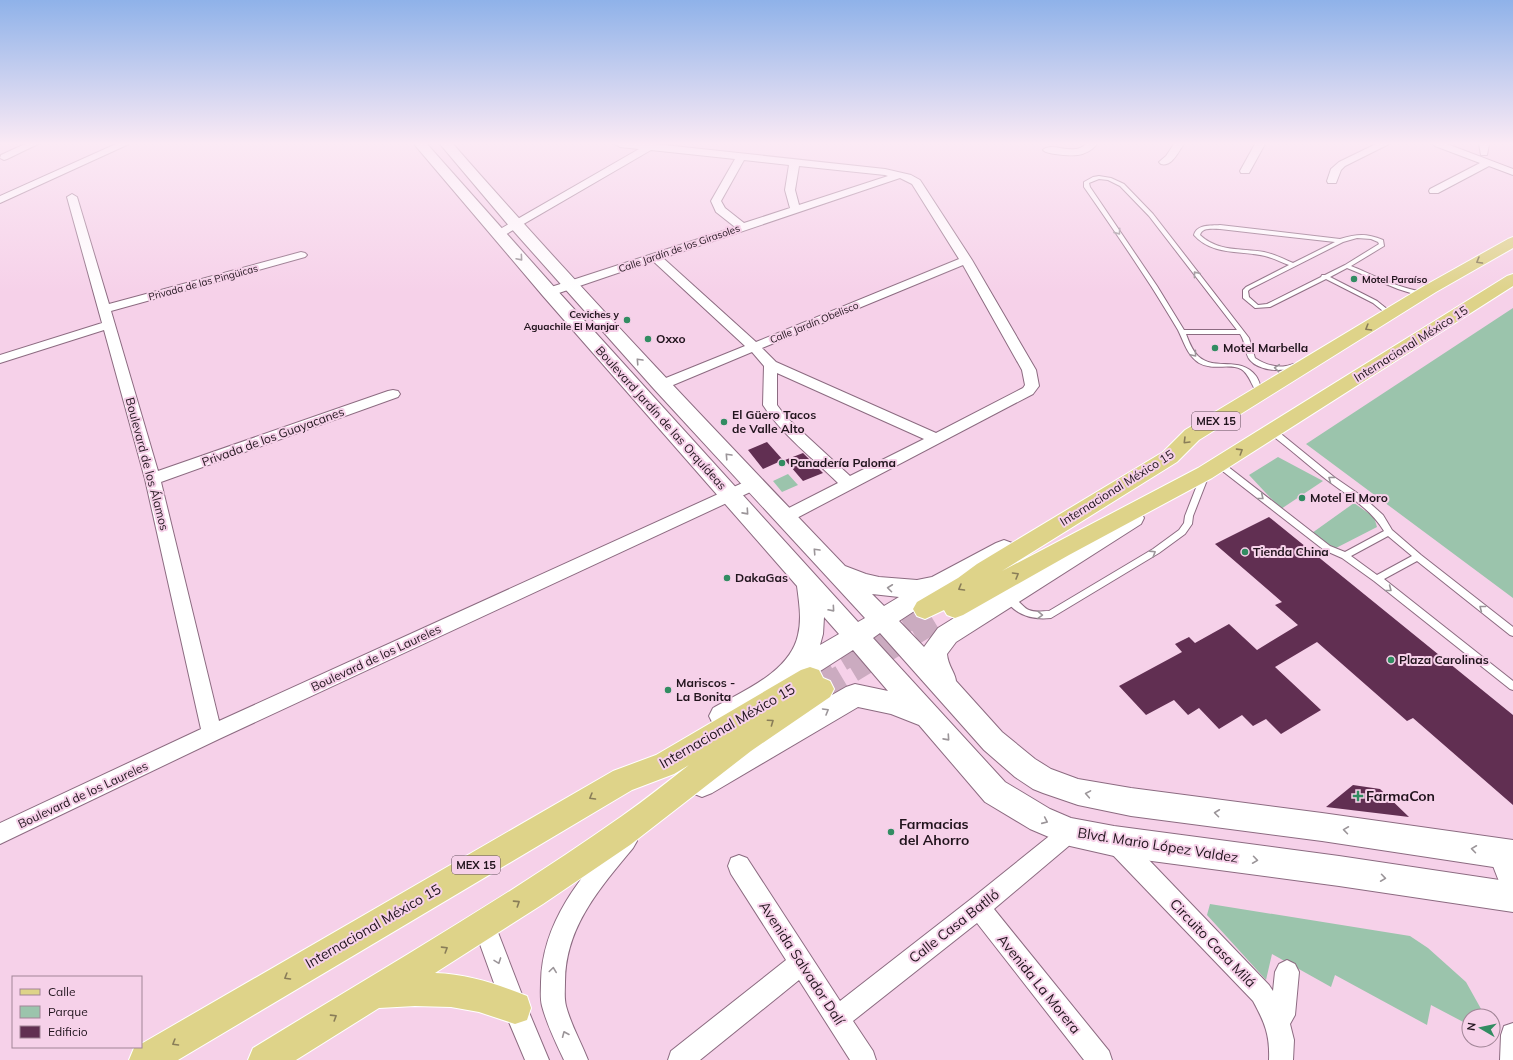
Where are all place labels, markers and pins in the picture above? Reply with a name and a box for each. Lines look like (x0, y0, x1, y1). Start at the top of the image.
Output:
place label: Motel Paraíso (1362, 273, 1427, 286)
marker: Motel Paraíso (1349, 274, 1359, 284)
place label: Ceviches y Aguachile El Manjar (524, 308, 620, 333)
marker: Ceviches y Aguachile El Manjar (622, 315, 632, 325)
place label: Oxxo (656, 331, 686, 346)
marker: Oxxo (643, 334, 653, 344)
place label: Motel Marbella (1223, 340, 1308, 355)
marker: Motel Marbella (1210, 343, 1220, 353)
place label: El Güero Tacos de Valle Alto (732, 407, 816, 436)
marker: El Güero Tacos de Valle Alto (719, 417, 729, 427)
place label: Panadería Paloma (790, 455, 896, 470)
marker: Panadería Paloma (777, 458, 787, 468)
place label: Motel El Moro (1310, 490, 1388, 505)
marker: Motel El Moro (1297, 493, 1307, 503)
place label: Tienda China (1253, 544, 1329, 559)
marker: Tienda China (1240, 547, 1250, 557)
place label: DakaGas (735, 570, 788, 585)
marker: DakaGas (722, 573, 732, 583)
place label: Plaza Carolinas (1399, 652, 1489, 667)
marker: Plaza Carolinas (1386, 655, 1396, 665)
place label: Mariscos - La Bonita (676, 675, 735, 704)
marker: Mariscos - La Bonita (663, 685, 673, 695)
place label: FarmaCon (1366, 787, 1435, 805)
marker: FarmaCon (1353, 791, 1363, 801)
place label: Farmacias del Ahorro (899, 815, 969, 849)
marker: Farmacias del Ahorro (886, 827, 896, 837)

